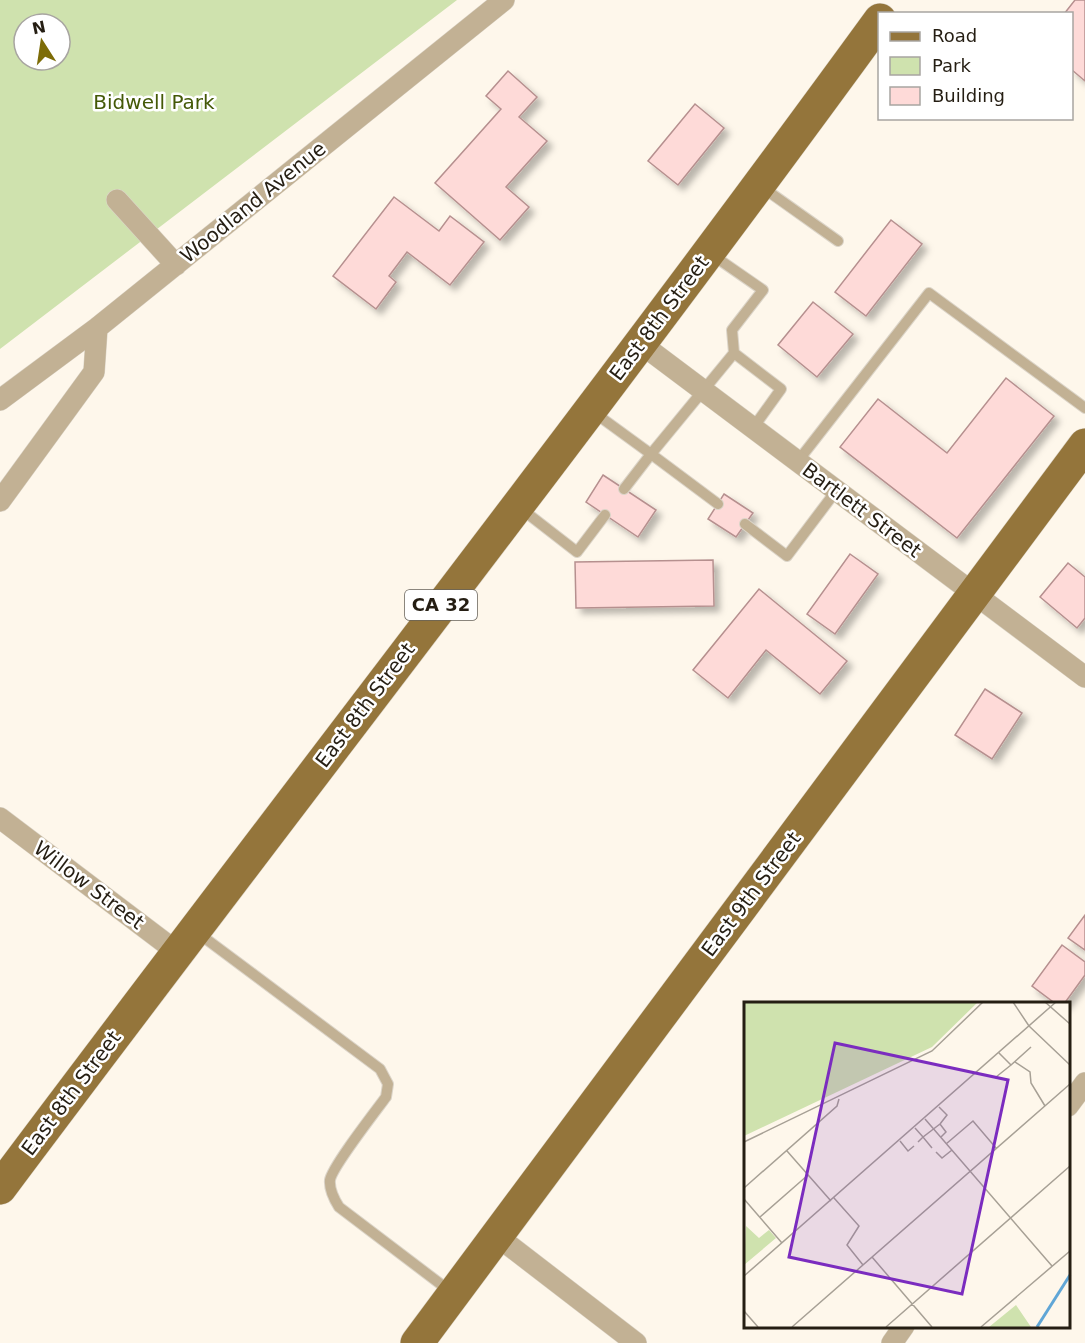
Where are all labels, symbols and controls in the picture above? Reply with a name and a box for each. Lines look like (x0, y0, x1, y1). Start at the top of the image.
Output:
north arrow (12, 12, 72, 72)
legend (878, 12, 1073, 120)
text: N (30, 17, 48, 39)
text: Road (932, 25, 977, 46)
text: Park (932, 55, 971, 76)
text: Building (932, 85, 1005, 106)
park label: Bidwell Park (93, 90, 215, 114)
street label: Woodland Avenue (176, 136, 330, 268)
street label: East 8th Street (604, 251, 714, 385)
street label: Bartlett Street (798, 457, 926, 563)
road number: CA 32 (405, 590, 477, 620)
street label: East 8th Street (310, 638, 420, 772)
street label: East 9th Street (696, 827, 806, 961)
street label: Willow Street (29, 836, 149, 934)
inset map (744, 1002, 1070, 1328)
street label: East 8th Street (16, 1026, 126, 1160)

